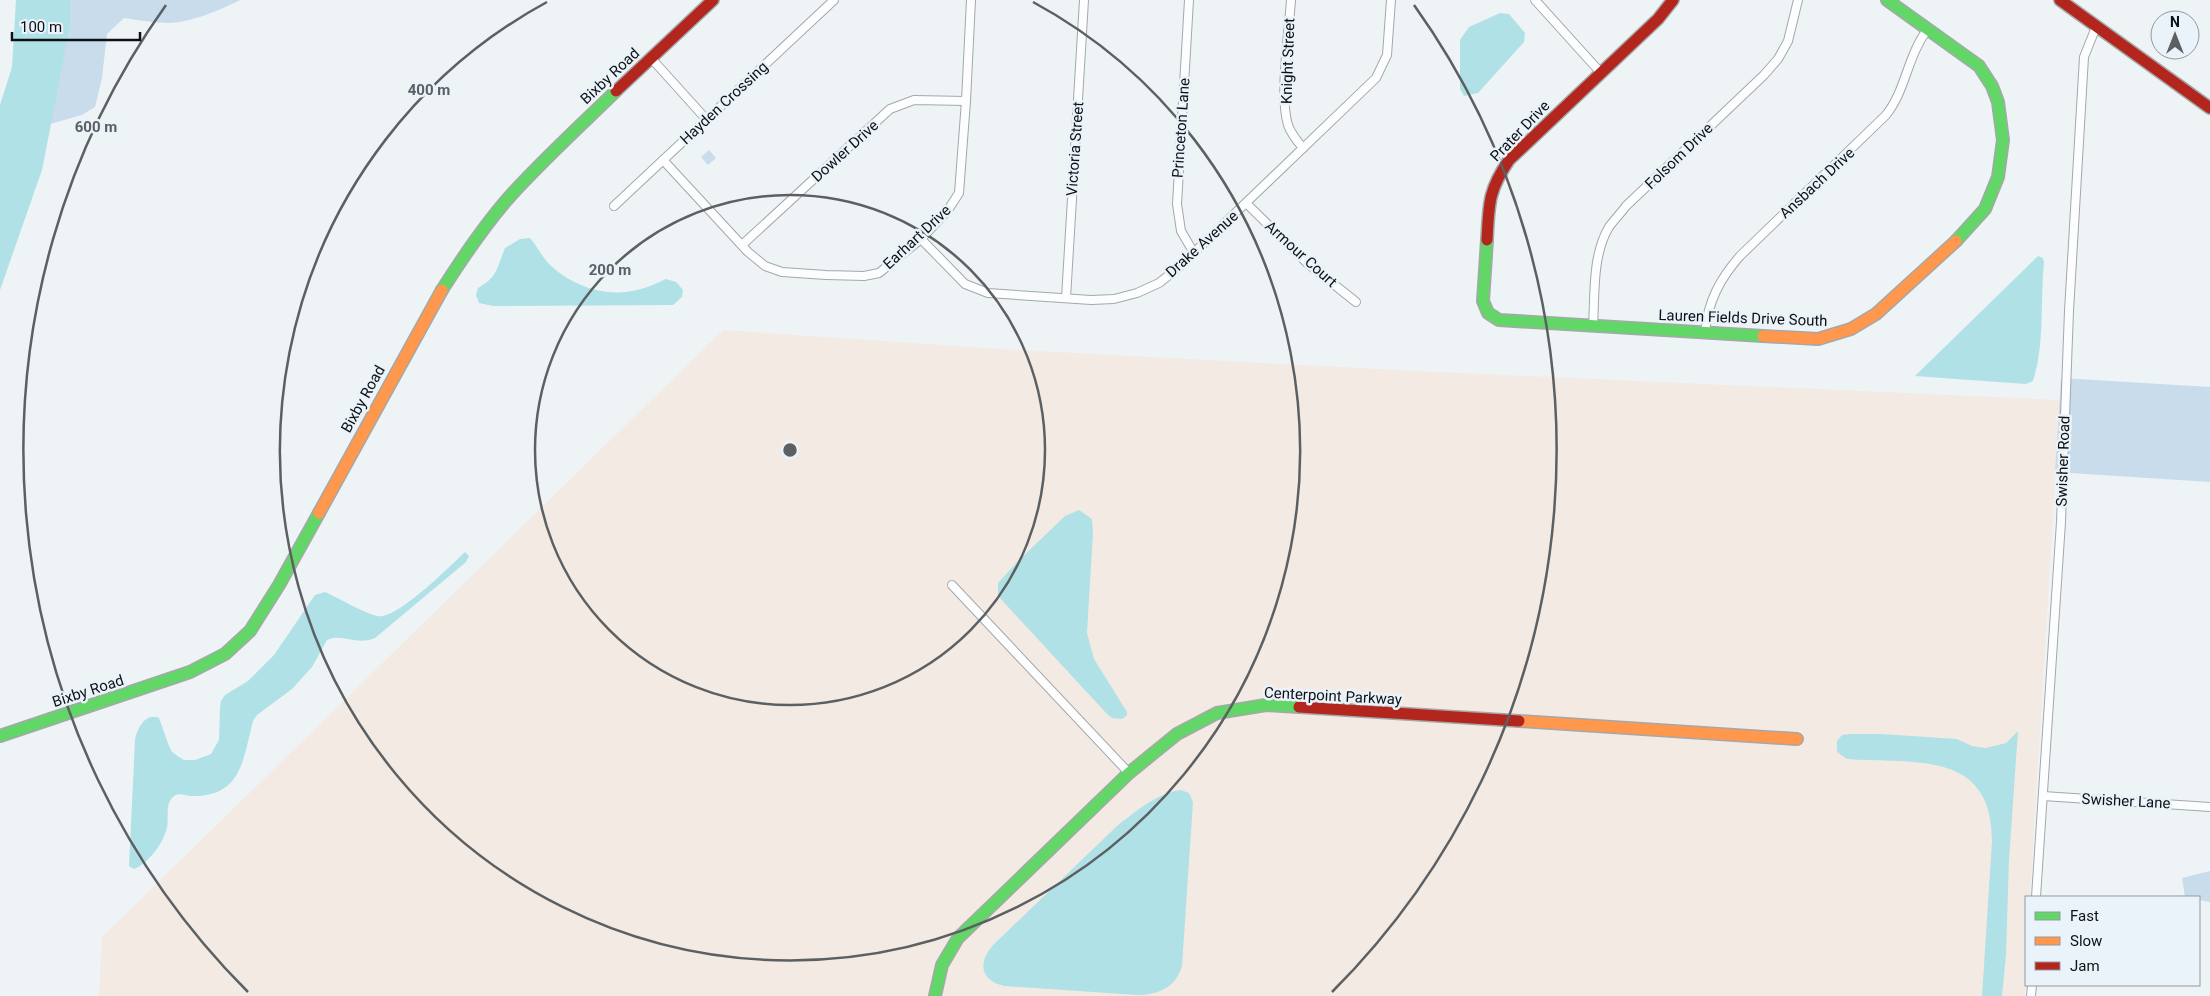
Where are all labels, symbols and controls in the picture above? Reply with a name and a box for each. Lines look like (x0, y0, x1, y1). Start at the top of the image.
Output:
scale bar (12, 10, 140, 42)
north arrow (2150, 10, 2200, 60)
text: N (2170, 14, 2180, 30)
text: 100 m (20, 18, 62, 36)
street label: Knight Street (1278, 18, 1298, 104)
street label: Bixby Road (577, 44, 643, 108)
street label: Hayden Crossing (676, 58, 772, 148)
street label: Princeton Lane (1169, 77, 1193, 179)
text: 400 m (408, 81, 450, 99)
street label: Prater Drive (1487, 97, 1554, 165)
street label: Victoria Street (1063, 101, 1087, 197)
street label: Dowler Drive (808, 116, 882, 186)
text: 600 m (75, 118, 117, 136)
street label: Folsom Drive (1641, 119, 1717, 193)
street label: Ansbach Drive (1776, 144, 1858, 222)
street label: Earhart Drive (879, 201, 955, 273)
street label: Drake Avenue (1162, 207, 1242, 281)
street label: Armour Court (1261, 217, 1341, 291)
text: 200 m (589, 261, 631, 279)
street label: Lauren Fields Drive South (1658, 306, 1828, 330)
street label: Bixby Road (337, 362, 389, 436)
street label: Swisher Road (2052, 415, 2074, 507)
centre of rings (781, 441, 799, 459)
street label: Bixby Road (50, 671, 126, 711)
street label: Centerpoint Parkway (1264, 683, 1402, 709)
street label: Swisher Lane (2081, 790, 2171, 812)
legend (2025, 896, 2200, 986)
text: Fast (2070, 907, 2099, 925)
text: Slow (2070, 932, 2102, 950)
text: Jam (2070, 957, 2100, 975)

